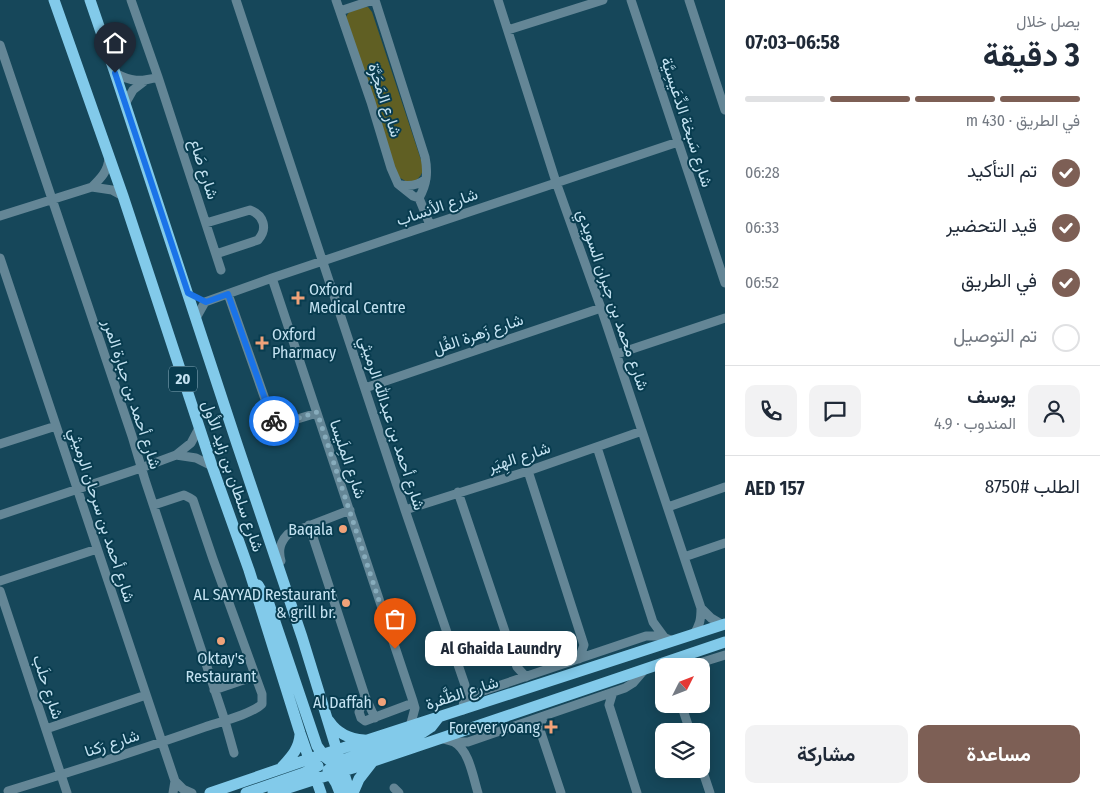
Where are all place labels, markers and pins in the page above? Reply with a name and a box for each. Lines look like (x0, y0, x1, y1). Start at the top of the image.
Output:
pin (94, 22, 136, 73)
place label: Oxford Medical Centre (309, 280, 406, 317)
marker: Oxford Medical Centre (291, 291, 305, 305)
place label: Oxford Pharmacy (272, 325, 337, 362)
marker: Oxford Pharmacy (256, 337, 268, 349)
place label: Baqala (288, 520, 333, 539)
marker: Baqala (337, 523, 349, 535)
place label: AL SAYYAD Restaurant & grill br. (193, 585, 337, 622)
marker: AL SAYYAD Restaurant & grill br. (340, 597, 352, 609)
pin (374, 598, 416, 649)
callout: Al Ghaida Laundry (425, 632, 578, 666)
marker: Oktay's Restaurant (215, 635, 227, 647)
place label: Oktay's Restaurant (185, 649, 257, 686)
place label: Al Daffah (313, 693, 372, 712)
marker: Al Daffah (376, 696, 388, 708)
place label: Forever yoang (449, 718, 540, 737)
marker: Forever yoang (544, 720, 558, 734)

